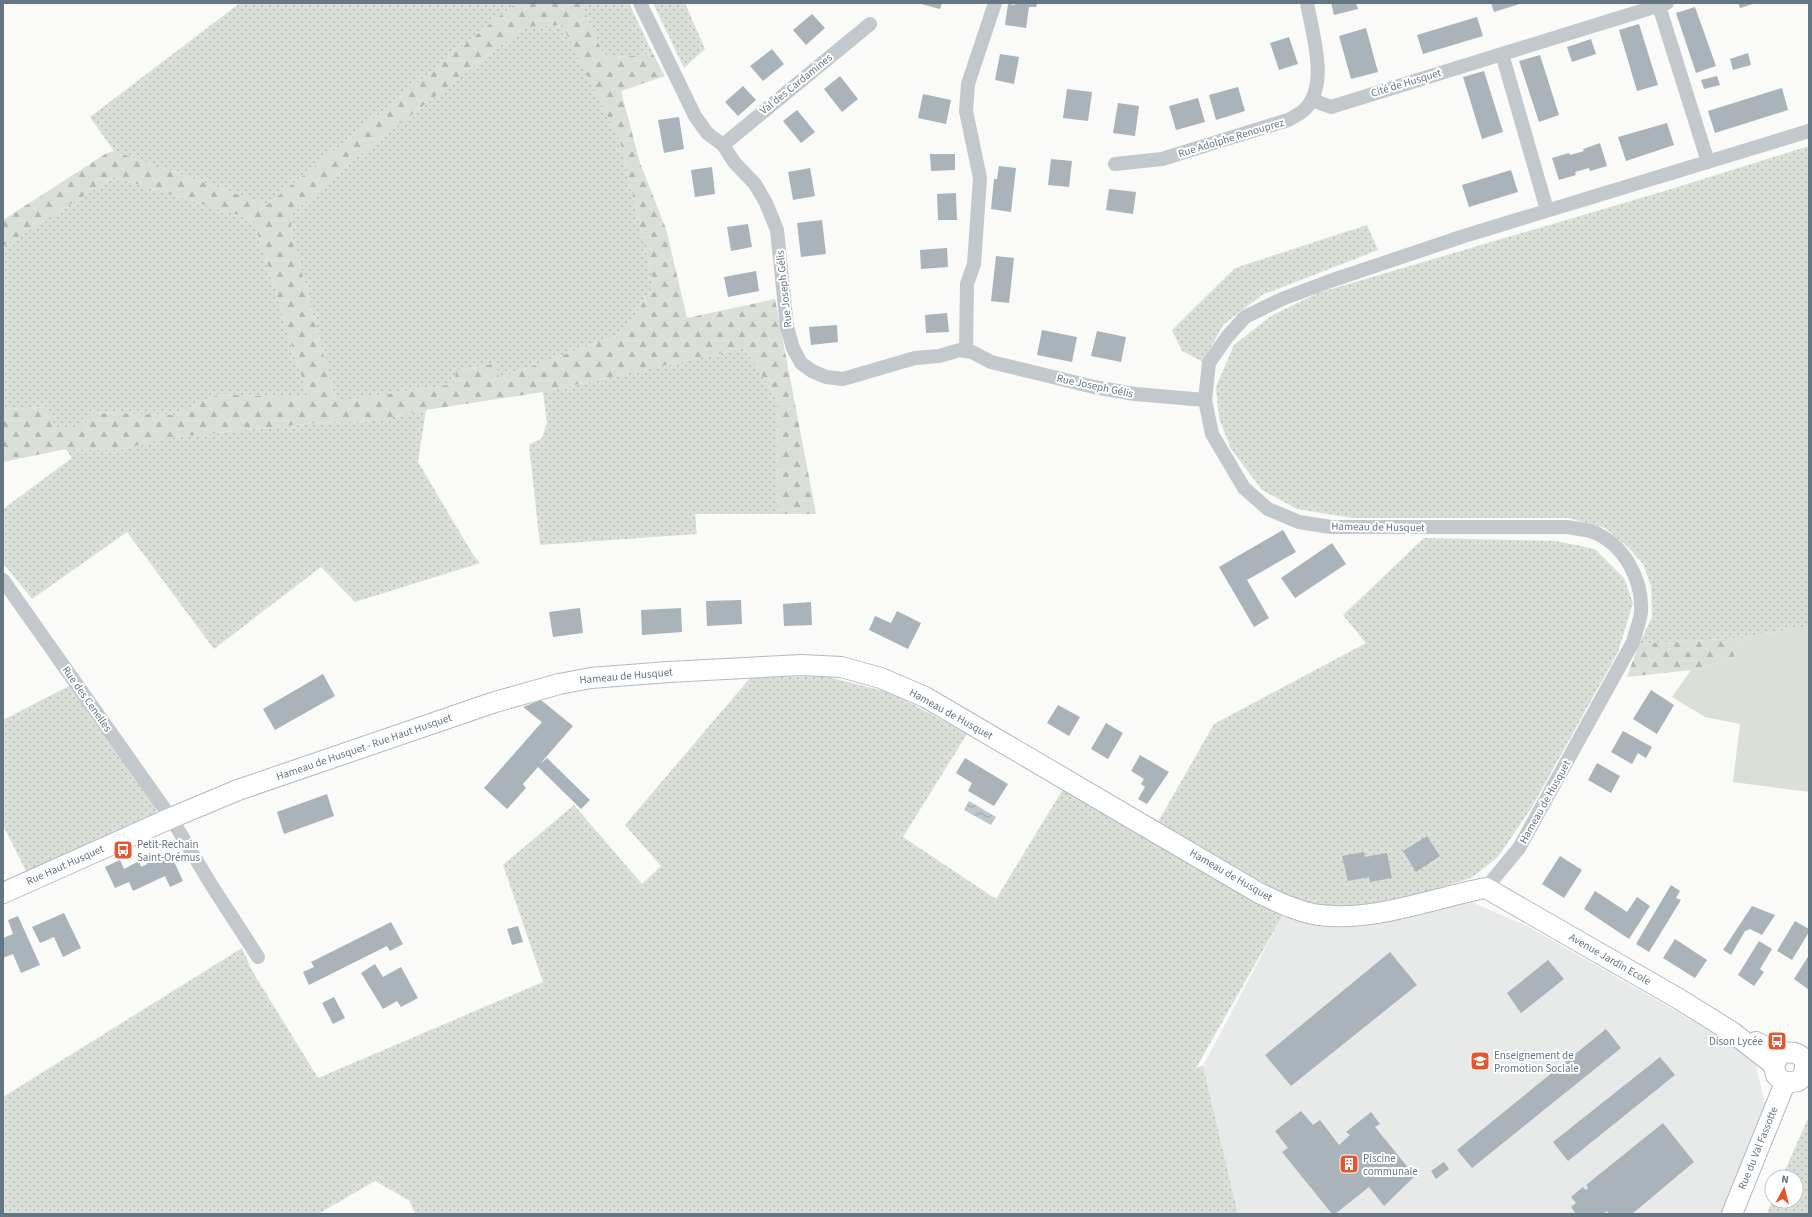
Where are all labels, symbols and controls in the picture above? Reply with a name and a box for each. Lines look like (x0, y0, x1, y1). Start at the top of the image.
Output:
street label: Val des Cardamines (757, 50, 836, 118)
street label: Cité de Husquet (1369, 65, 1443, 101)
street label: Rue Adolphe Renouprez (1176, 115, 1286, 161)
street label: Rue Joseph Gélis (772, 249, 796, 328)
street label: Rue Joseph Gélis (1055, 371, 1135, 402)
street label: Hameau de Husquet (1331, 519, 1425, 535)
street label: Rue des Cenelles (59, 663, 115, 735)
street label: Hameau de Husquet (579, 664, 674, 688)
street label: Hameau de Husquet (906, 685, 996, 743)
street label: Hameau de Husquet - Rue Haut Husquet (274, 710, 454, 784)
street label: Hameau de Husquet (1516, 757, 1574, 847)
place label: Petit-Rechain Saint-Orémus (137, 837, 201, 865)
bus stop icon: Petit-Rechain Saint-Orémus (112, 839, 134, 861)
street label: Rue Haut Husquet (24, 841, 106, 889)
street label: Hameau de Husquet (1187, 845, 1276, 905)
street label: Avenue Jardin Ecole (1566, 929, 1654, 989)
bus stop icon: Dison Lycée (1766, 1030, 1788, 1052)
place label: Dison Lycée (1709, 1034, 1764, 1049)
place label: Enseignement de Promotion Sociale (1494, 1048, 1579, 1076)
school or university icon: Enseignement de Promotion Sociale (1469, 1050, 1491, 1072)
street label: Rue du Val Fassotte (1735, 1104, 1782, 1192)
place label: Piscine communale (1363, 1151, 1418, 1179)
building icon: Piscine communale (1338, 1153, 1360, 1175)
north arrow (1764, 1169, 1804, 1209)
text: N (1781, 1172, 1790, 1187)

